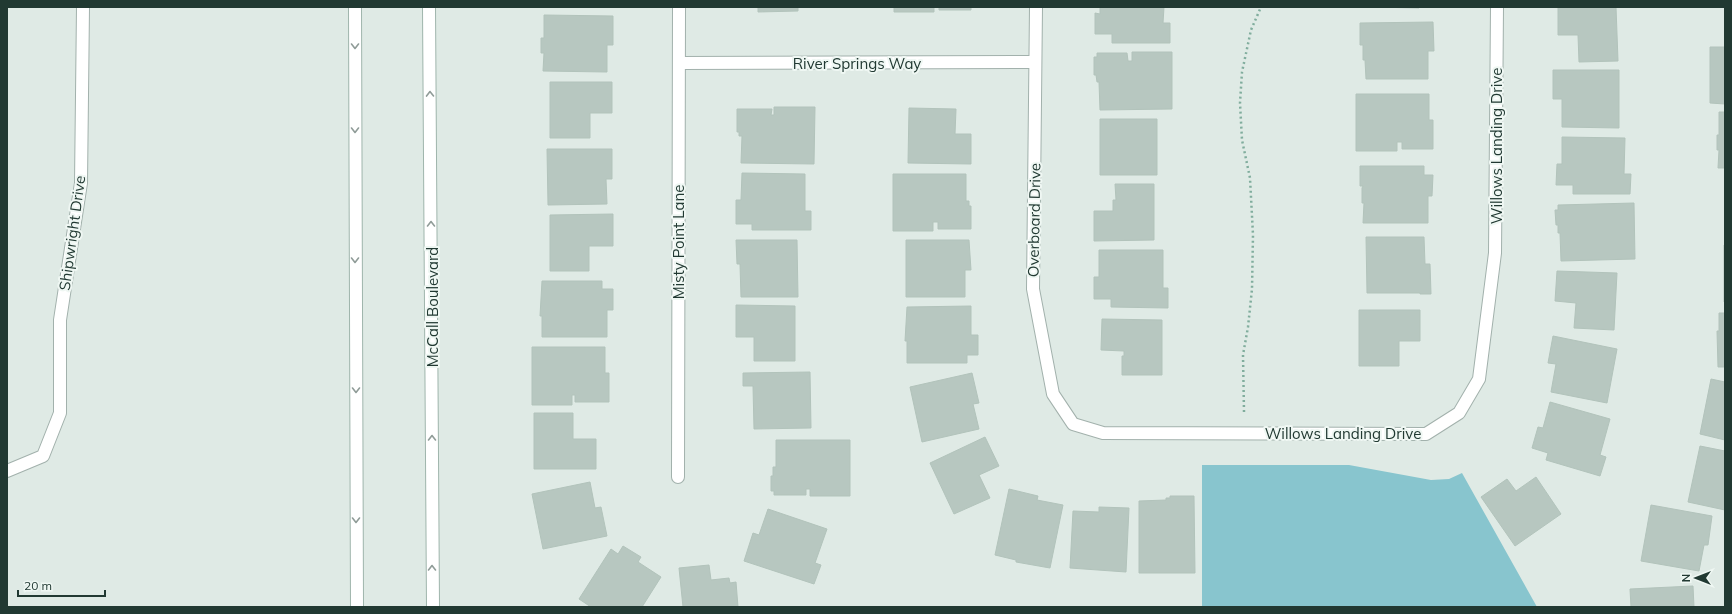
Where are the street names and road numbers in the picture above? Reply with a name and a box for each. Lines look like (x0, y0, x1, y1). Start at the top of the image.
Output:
street label: River Springs Way (793, 54, 921, 73)
street label: Willows Landing Drive (1487, 68, 1506, 224)
street label: Overboard Drive (1024, 163, 1044, 277)
street label: Shipwright Drive (55, 174, 89, 292)
street label: Misty Point Lane (669, 185, 688, 299)
street label: McCall Boulevard (423, 247, 442, 367)
street label: Willows Landing Drive (1265, 424, 1421, 443)

